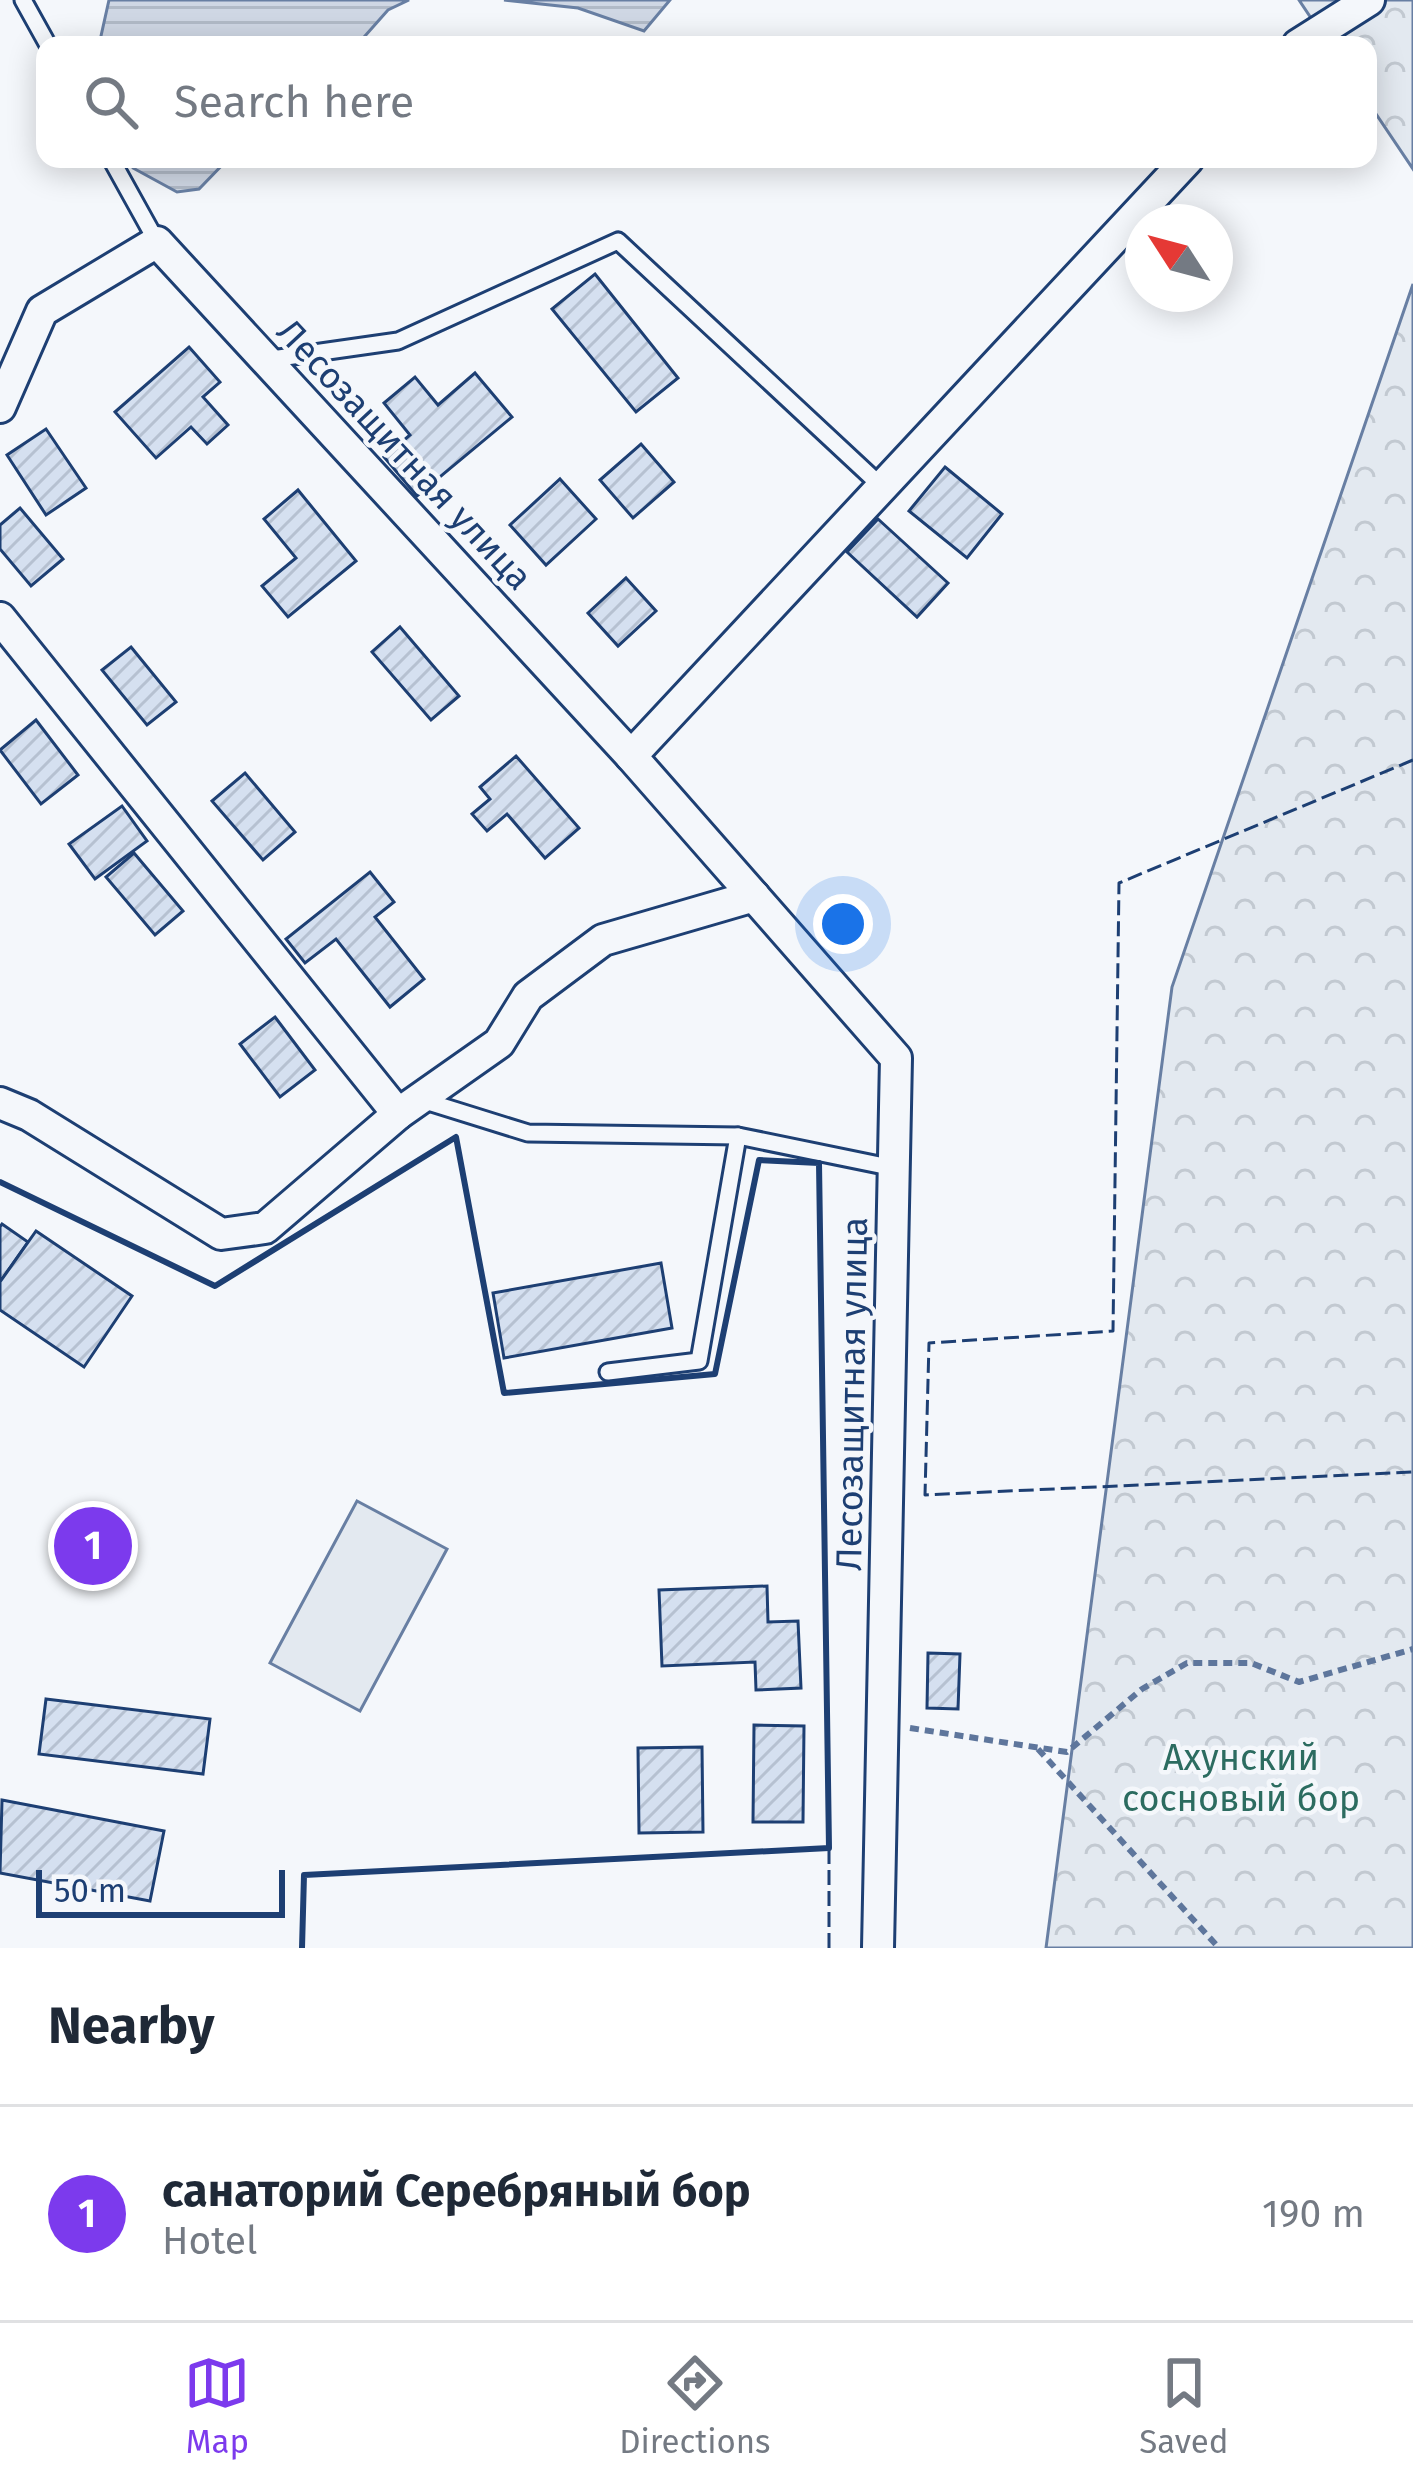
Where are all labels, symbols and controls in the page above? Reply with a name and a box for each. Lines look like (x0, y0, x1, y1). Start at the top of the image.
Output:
search box (36, 36, 1377, 168)
icon: search (78, 69, 144, 135)
text: Search here (174, 75, 414, 129)
north arrow (1125, 204, 1233, 312)
street label: Лесозащитная улица (267, 310, 541, 599)
your location (813, 894, 873, 954)
street label: Лесозащитная улица (827, 1217, 877, 1572)
pin: 1 (54, 1501, 132, 1591)
park label: Ахунский сосновый бор (1122, 1736, 1360, 1821)
scale bar (36, 1864, 285, 1917)
text: 50 m (54, 1871, 126, 1911)
text: Nearby (48, 1995, 214, 2057)
text: санаторий Серебряный бор (162, 2164, 751, 2218)
text: 1 (78, 2191, 96, 2237)
text: 190 m (1262, 2191, 1365, 2237)
text: Hotel (162, 2218, 257, 2264)
tab: Map (184, 2350, 250, 2462)
tab: Directions (619, 2350, 771, 2462)
tab: Saved (1139, 2350, 1229, 2462)

